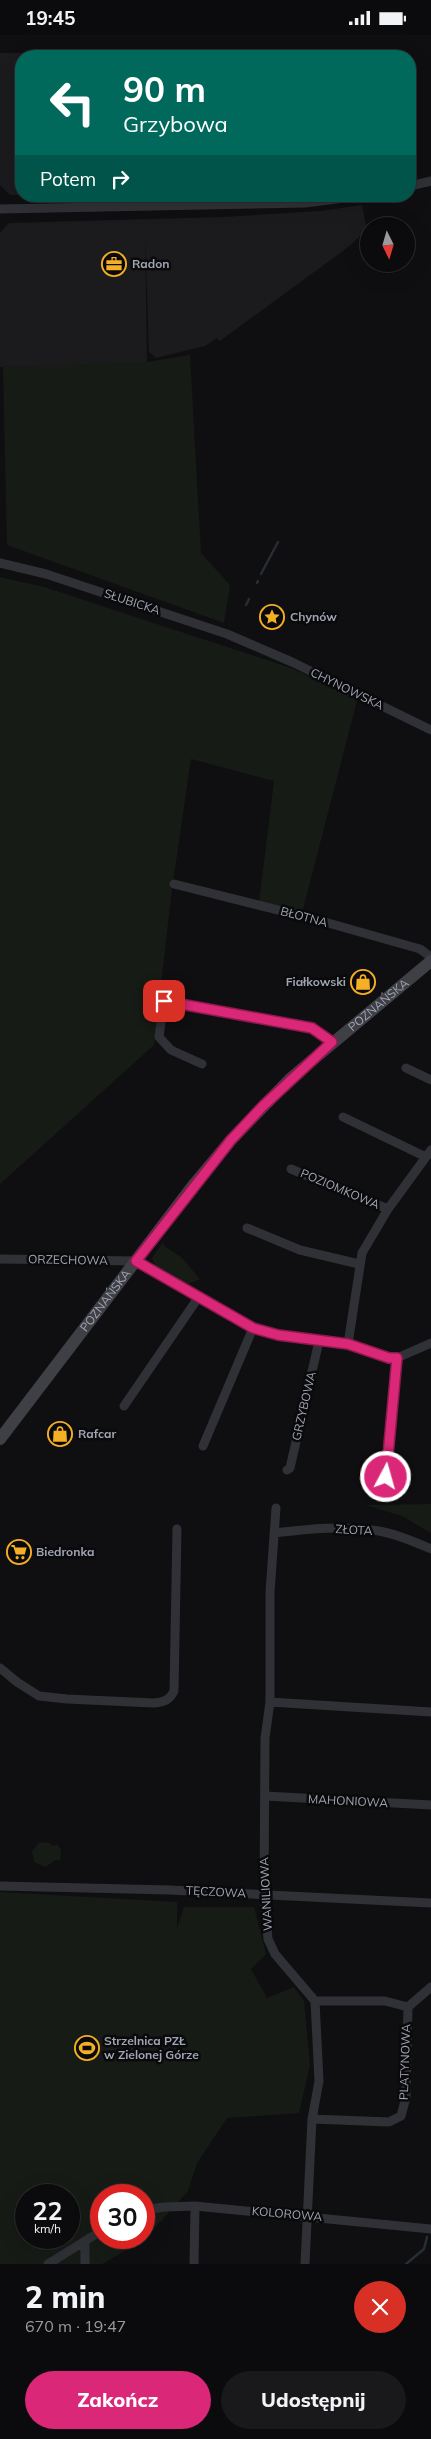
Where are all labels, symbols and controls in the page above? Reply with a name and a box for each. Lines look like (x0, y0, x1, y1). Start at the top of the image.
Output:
text: 19:45 (25, 6, 75, 30)
text: 90 m (123, 67, 206, 111)
icon: left (40, 70, 105, 135)
text: Grzybowa (123, 110, 228, 138)
icon: right (106, 165, 134, 193)
text: Potem (40, 167, 96, 191)
north arrow (360, 217, 415, 273)
map controls (360, 217, 415, 272)
office icon: Radon (101, 251, 127, 277)
place label: Radon (132, 256, 170, 271)
street label: SŁUBICKA (102, 585, 162, 618)
place icon: Chynów (259, 604, 285, 630)
place label: Chynów (290, 609, 337, 624)
street label: CHYNOWSKA (308, 664, 386, 713)
street label: BŁOTNA (279, 903, 329, 930)
shop icon: Fiałkowski (350, 969, 376, 995)
place label: Fiałkowski (286, 974, 346, 989)
street label: POZNAŃSKA (345, 975, 411, 1034)
pin (143, 980, 185, 1022)
icon: arrive (150, 987, 178, 1015)
street label: POZIOMKOWA (298, 1165, 382, 1212)
street label: ORZECHOWA (28, 1251, 108, 1268)
street label: POZNAŃSKA (77, 1266, 134, 1334)
street label: GRZYBOWA (288, 1370, 319, 1442)
shop icon: Rafcar (47, 1421, 73, 1447)
place label: Rafcar (78, 1426, 117, 1441)
position arrow (359, 1450, 411, 1502)
street label: ZŁOTA (335, 1521, 373, 1538)
supermarket icon: Biedronka (6, 1539, 32, 1565)
place label: Biedronka (36, 1544, 94, 1559)
street label: MAHONIOWA (308, 1791, 389, 1810)
street label: WANILIOWA (256, 1857, 275, 1931)
street label: TĘCZOWA (186, 1882, 247, 1901)
street label: PLATYNOWA (396, 2023, 413, 2100)
place label: Strzelnica PZŁ w Zielonej Górze (104, 2033, 199, 2062)
sports icon: Strzelnica PZŁ w Zielonej Górze (74, 2035, 100, 2061)
speed limit sign: 30 (90, 2184, 155, 2249)
text: 22 (32, 2195, 63, 2226)
street label: KOLOROWA (251, 2203, 323, 2224)
text: km/h (34, 2221, 61, 2236)
text: 2 min (25, 2278, 105, 2316)
button: close (354, 2281, 406, 2333)
text: 670 m · 19:47 (25, 2316, 126, 2336)
button: Zakończ (25, 2371, 211, 2429)
button: Udostępnij (221, 2371, 406, 2429)

